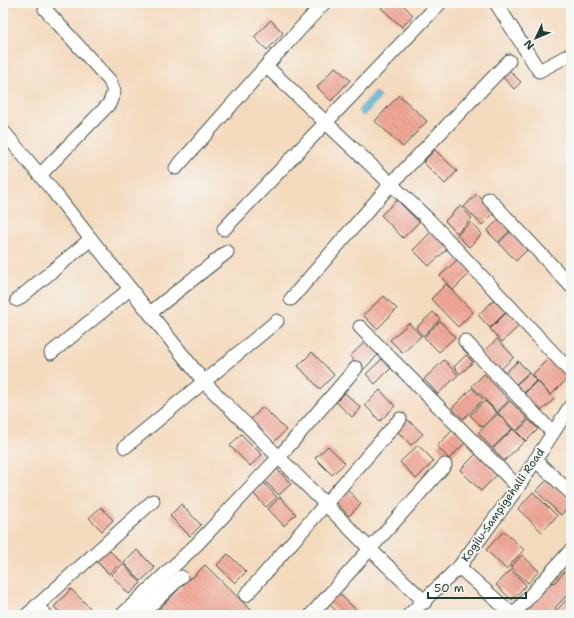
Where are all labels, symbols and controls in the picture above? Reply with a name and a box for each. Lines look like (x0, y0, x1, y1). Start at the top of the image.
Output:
north arrow (516, 18, 556, 58)
text: N (521, 36, 538, 53)
street label: Kogilu-Sampigehalli Road (458, 445, 548, 565)
scale bar (428, 574, 526, 600)
text: 50 m (434, 580, 464, 596)

